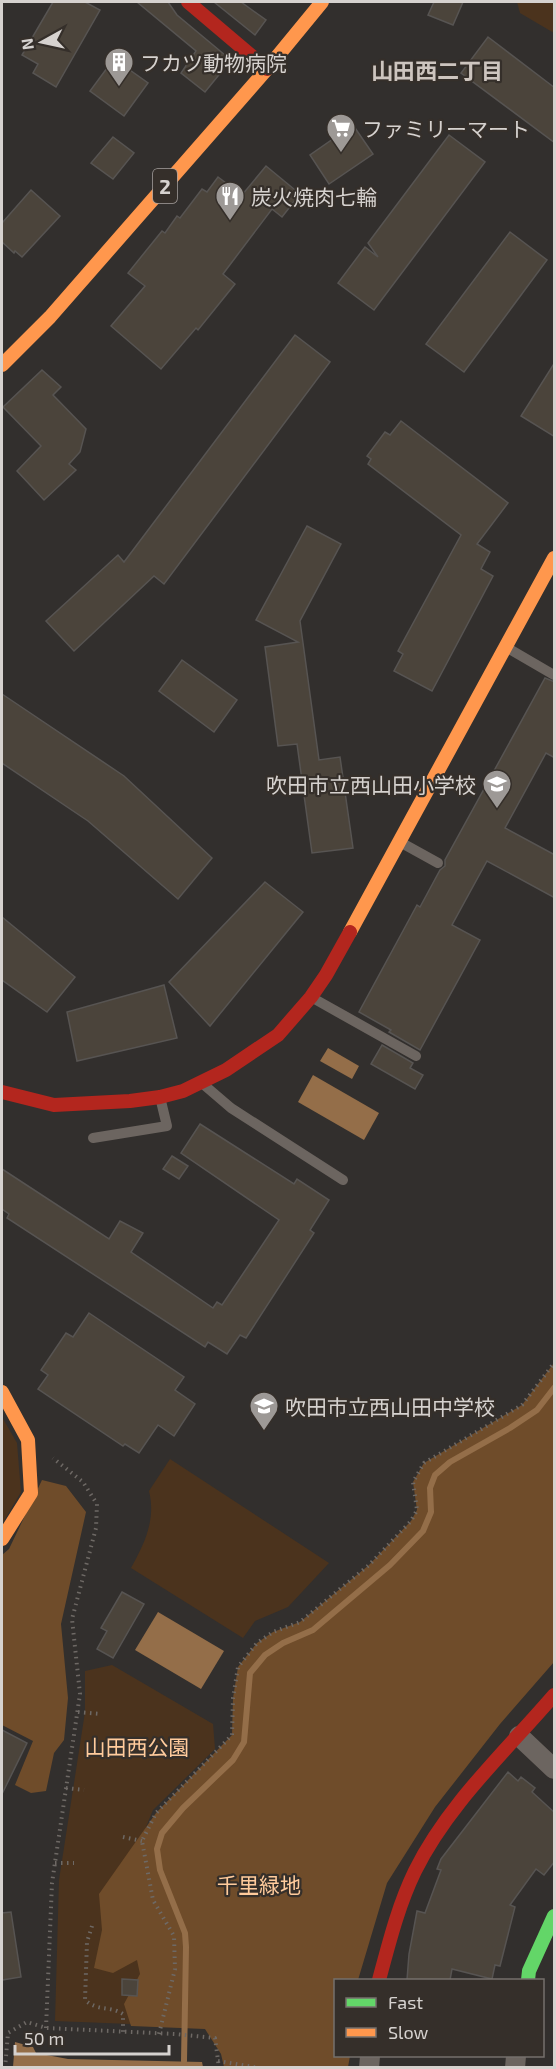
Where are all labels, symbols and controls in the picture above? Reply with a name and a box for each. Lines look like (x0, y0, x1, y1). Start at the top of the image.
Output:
north arrow (12, 12, 72, 72)
text: N (16, 37, 37, 51)
building icon: フカツ動物病院 (103, 46, 135, 88)
place label: フカツ動物病院 (140, 50, 287, 75)
district label: 山田西二丁目 (371, 57, 503, 83)
supermarket icon: ファミリーマート (325, 112, 357, 154)
place label: ファミリーマート (362, 116, 530, 141)
road number: 2 (153, 169, 177, 203)
restaurant icon: 炭火焼肉七輪 (214, 180, 246, 222)
place label: 炭火焼肉七輪 (251, 184, 377, 209)
school or university icon: 吹田市立西山田小学校 (481, 768, 513, 810)
place label: 吹田市立西山田小学校 (266, 772, 476, 797)
school or university icon: 吹田市立西山田中学校 (248, 1390, 280, 1432)
place label: 吹田市立西山田中学校 (285, 1394, 495, 1419)
park label: 山田西公園 (85, 1734, 190, 1759)
park label: 千里緑地 (217, 1872, 301, 1897)
legend (334, 1979, 544, 2057)
text: Fast (388, 1991, 423, 2013)
scale bar (15, 2018, 170, 2056)
text: Slow (388, 2021, 429, 2043)
text: 50 m (24, 2027, 64, 2049)

